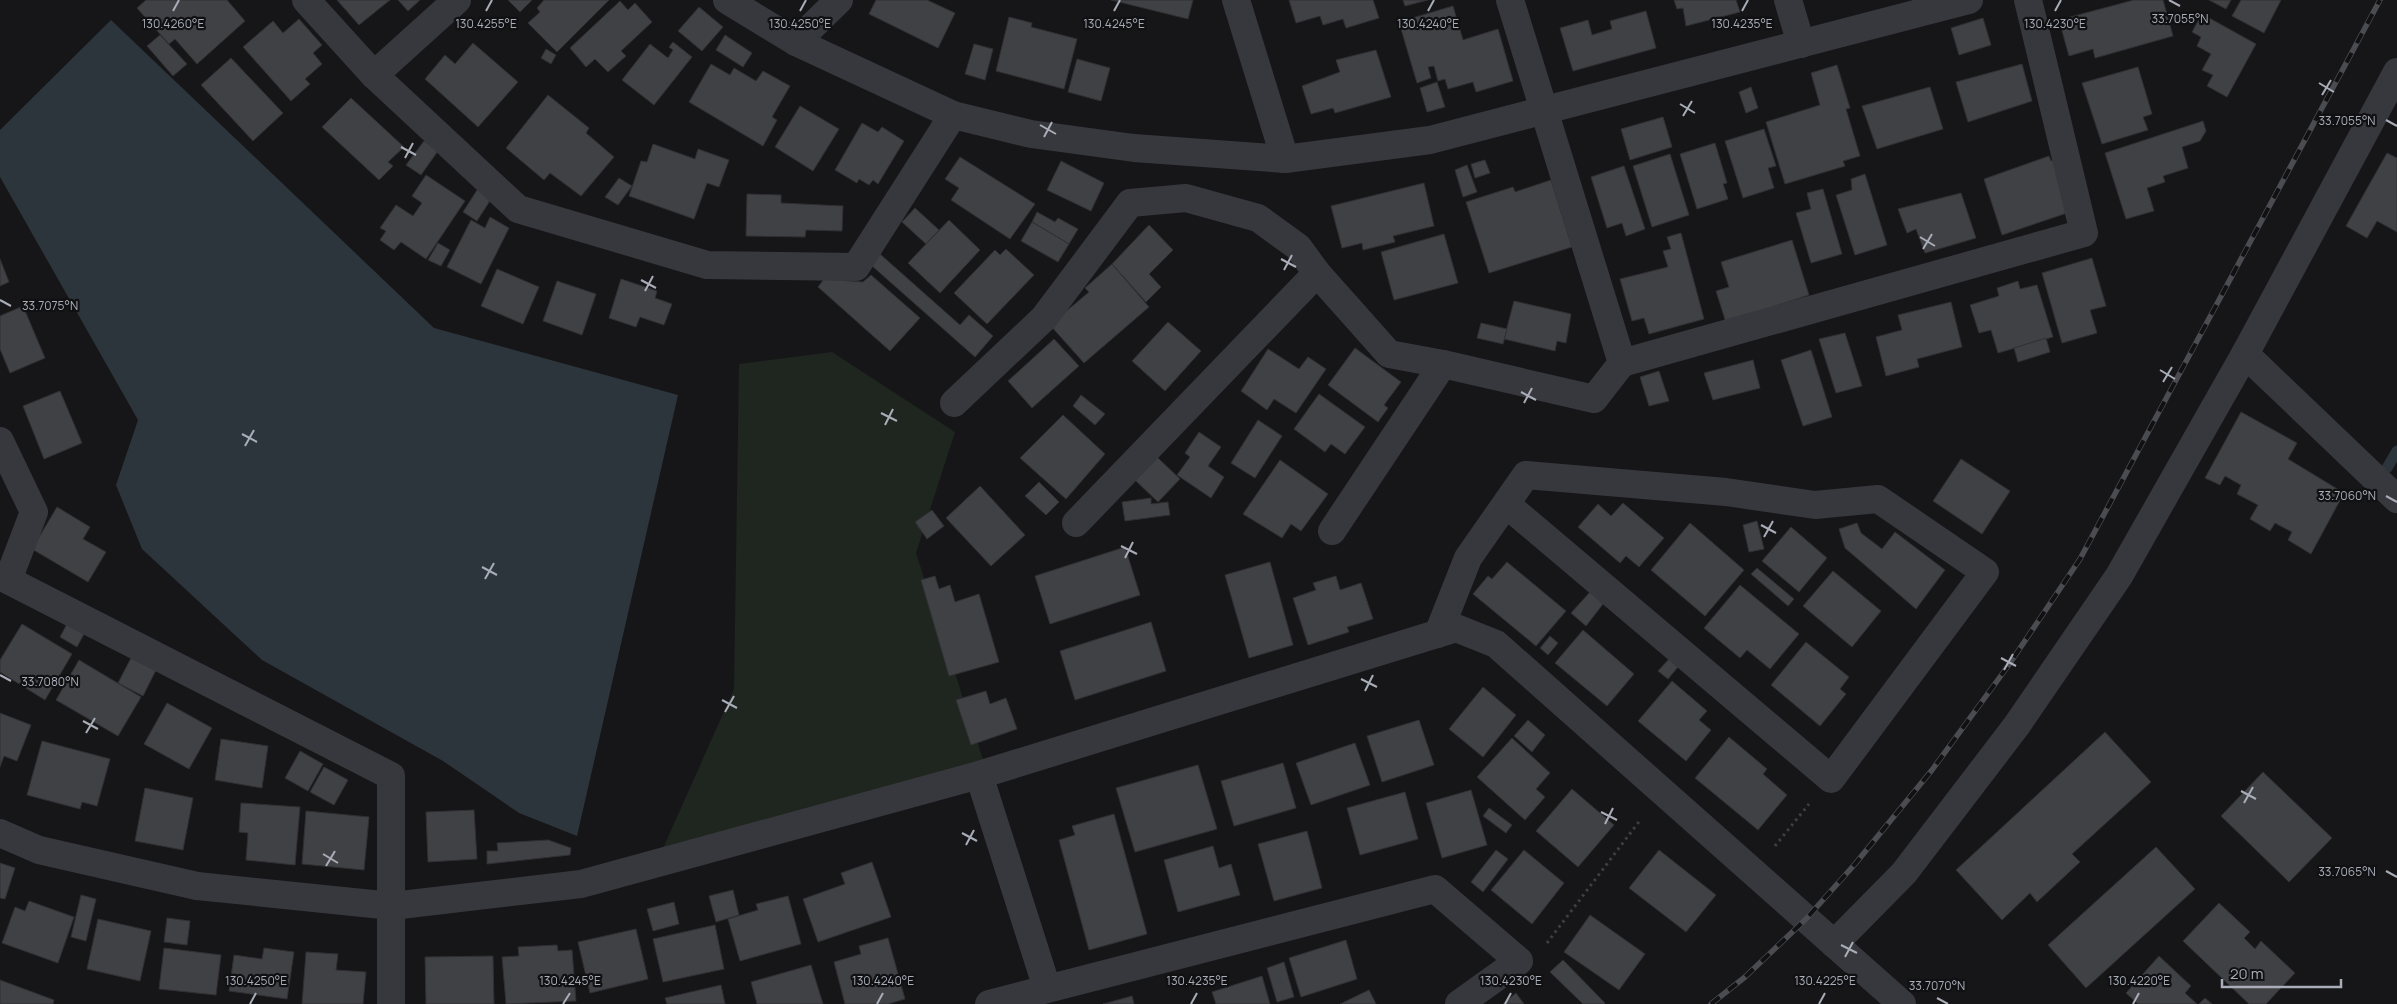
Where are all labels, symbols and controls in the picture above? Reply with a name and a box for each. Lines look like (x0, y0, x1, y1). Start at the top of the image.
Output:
text: 33.7055°N (2151, 10, 2209, 27)
text: 130.4260°E (142, 15, 204, 32)
text: 130.4255°E (455, 15, 517, 32)
text: 130.4250°E (769, 15, 831, 32)
text: 130.4245°E (1083, 15, 1145, 32)
text: 130.4240°E (1397, 15, 1459, 32)
text: 130.4235°E (1711, 15, 1773, 32)
text: 130.4230°E (2024, 15, 2086, 32)
text: 33.7055°N (2318, 112, 2376, 129)
text: 33.7075°N (22, 297, 78, 314)
text: 33.7060°N (2318, 487, 2376, 504)
text: 33.7080°N (21, 673, 79, 690)
text: 33.7065°N (2318, 863, 2376, 880)
scale bar (2222, 956, 2341, 988)
text: 20 m (2230, 963, 2263, 984)
text: 130.4250°E (225, 972, 287, 989)
text: 130.4245°E (539, 972, 601, 989)
text: 130.4240°E (852, 972, 914, 989)
text: 130.4235°E (1166, 972, 1228, 989)
text: 130.4230°E (1480, 972, 1542, 989)
text: 130.4225°E (1794, 972, 1856, 989)
text: 130.4220°E (2108, 972, 2170, 989)
text: 33.7070°N (1909, 977, 1965, 994)

